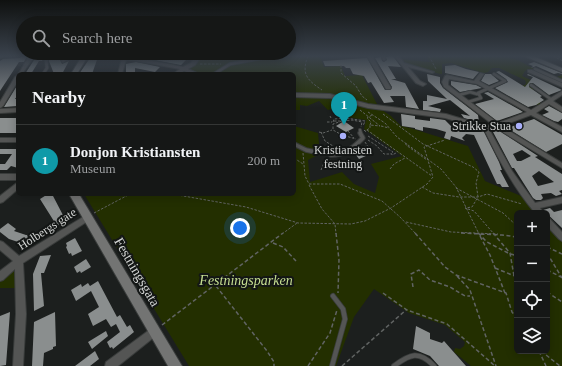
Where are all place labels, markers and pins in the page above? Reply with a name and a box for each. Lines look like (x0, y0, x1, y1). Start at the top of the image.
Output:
pin: 1 (331, 92, 357, 125)
place label: Strikke Stua (452, 119, 512, 133)
marker: Strikke Stua (514, 121, 524, 131)
marker: Kristiansten festning (338, 131, 348, 141)
place label: Kristiansten festning (314, 143, 372, 171)

